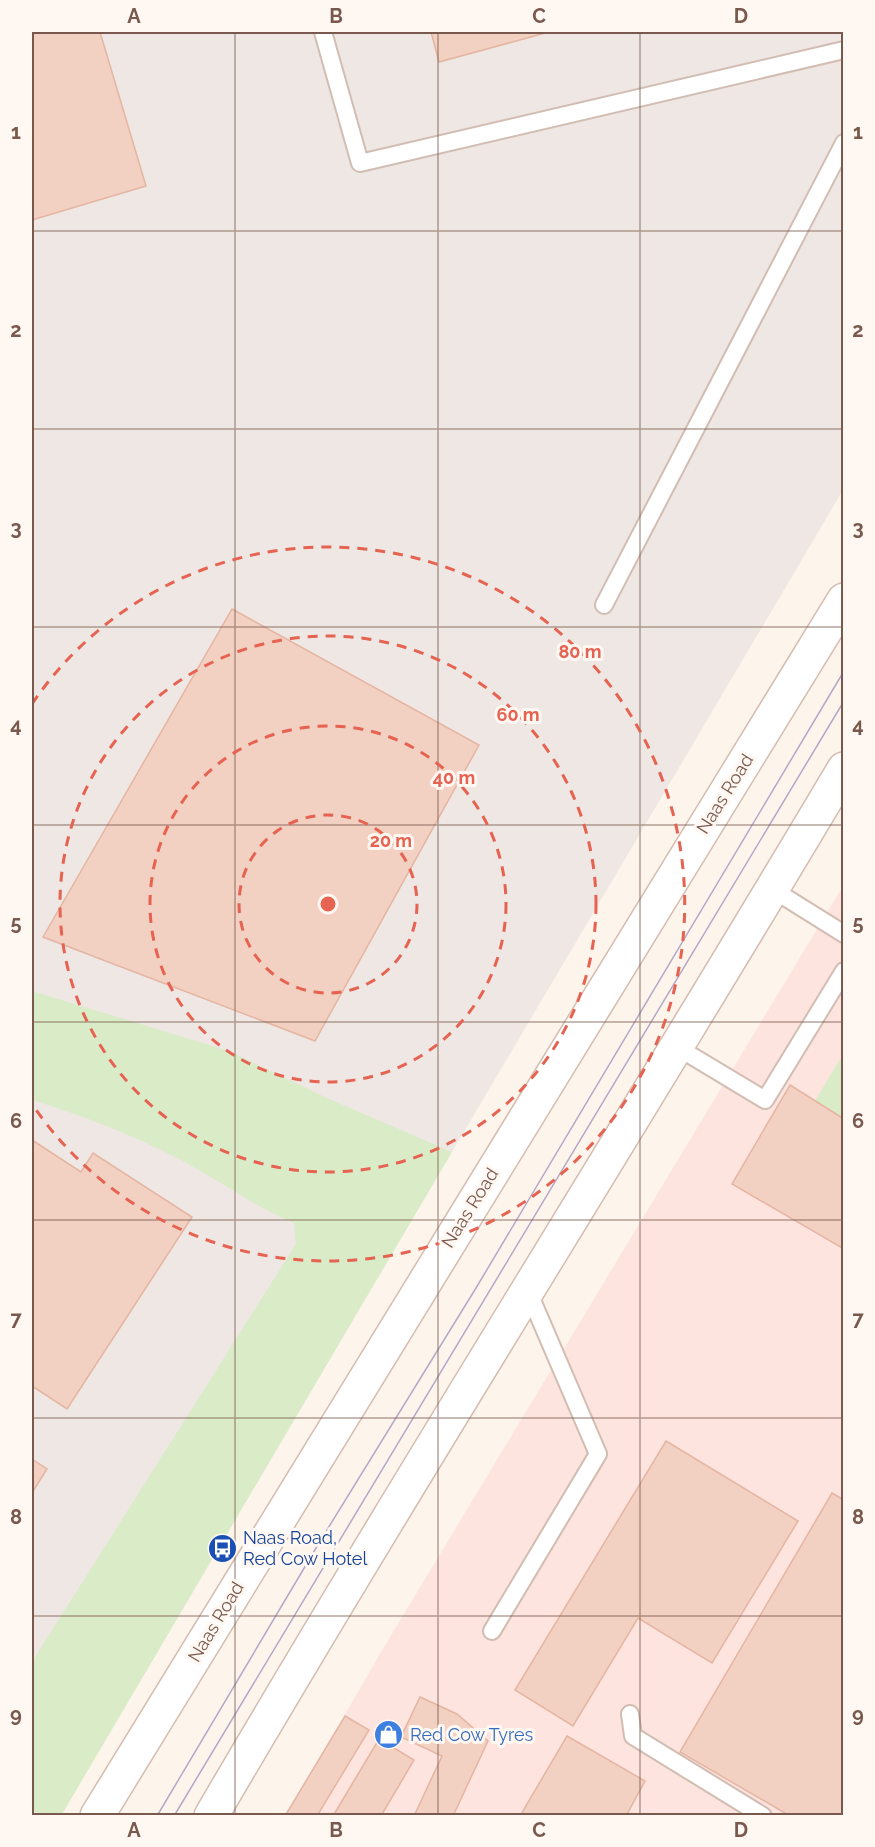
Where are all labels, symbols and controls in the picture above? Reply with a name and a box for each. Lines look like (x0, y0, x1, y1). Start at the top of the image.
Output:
text: A (127, 4, 141, 28)
text: B (329, 4, 343, 28)
text: C (532, 4, 546, 28)
text: D (734, 4, 748, 28)
text: 1 (11, 120, 21, 144)
text: 1 (853, 120, 863, 144)
text: 2 (10, 318, 22, 342)
text: 2 (852, 318, 864, 342)
text: 3 (10, 516, 22, 540)
text: 3 (852, 516, 864, 540)
text: 80 m (558, 641, 602, 662)
text: 60 m (496, 704, 540, 725)
text: 4 (10, 713, 22, 737)
text: 4 (852, 713, 864, 737)
street label: Naas Road (692, 750, 757, 837)
text: 40 m (433, 767, 475, 788)
text: 20 m (370, 830, 412, 851)
centre of rings (318, 894, 338, 914)
text: 5 (10, 911, 22, 935)
text: 5 (852, 911, 864, 935)
text: 6 (10, 1109, 22, 1133)
text: 6 (852, 1109, 864, 1133)
street label: Naas Road (437, 1164, 502, 1251)
text: 7 (10, 1307, 22, 1331)
text: 7 (852, 1307, 864, 1331)
text: 8 (10, 1505, 22, 1529)
text: 8 (852, 1505, 864, 1529)
place label: Naas Road, Red Cow Hotel (243, 1527, 367, 1569)
bus stop icon: Naas Road, Red Cow Hotel (206, 1532, 238, 1564)
street label: Naas Road (183, 1578, 248, 1666)
text: 9 (10, 1703, 22, 1727)
text: 9 (852, 1703, 864, 1727)
shop icon: Red Cow Tyres (373, 1719, 405, 1751)
place label: Red Cow Tyres (410, 1724, 534, 1745)
text: A (127, 1818, 141, 1842)
text: B (329, 1818, 343, 1842)
text: C (532, 1818, 546, 1842)
text: D (734, 1818, 748, 1842)

